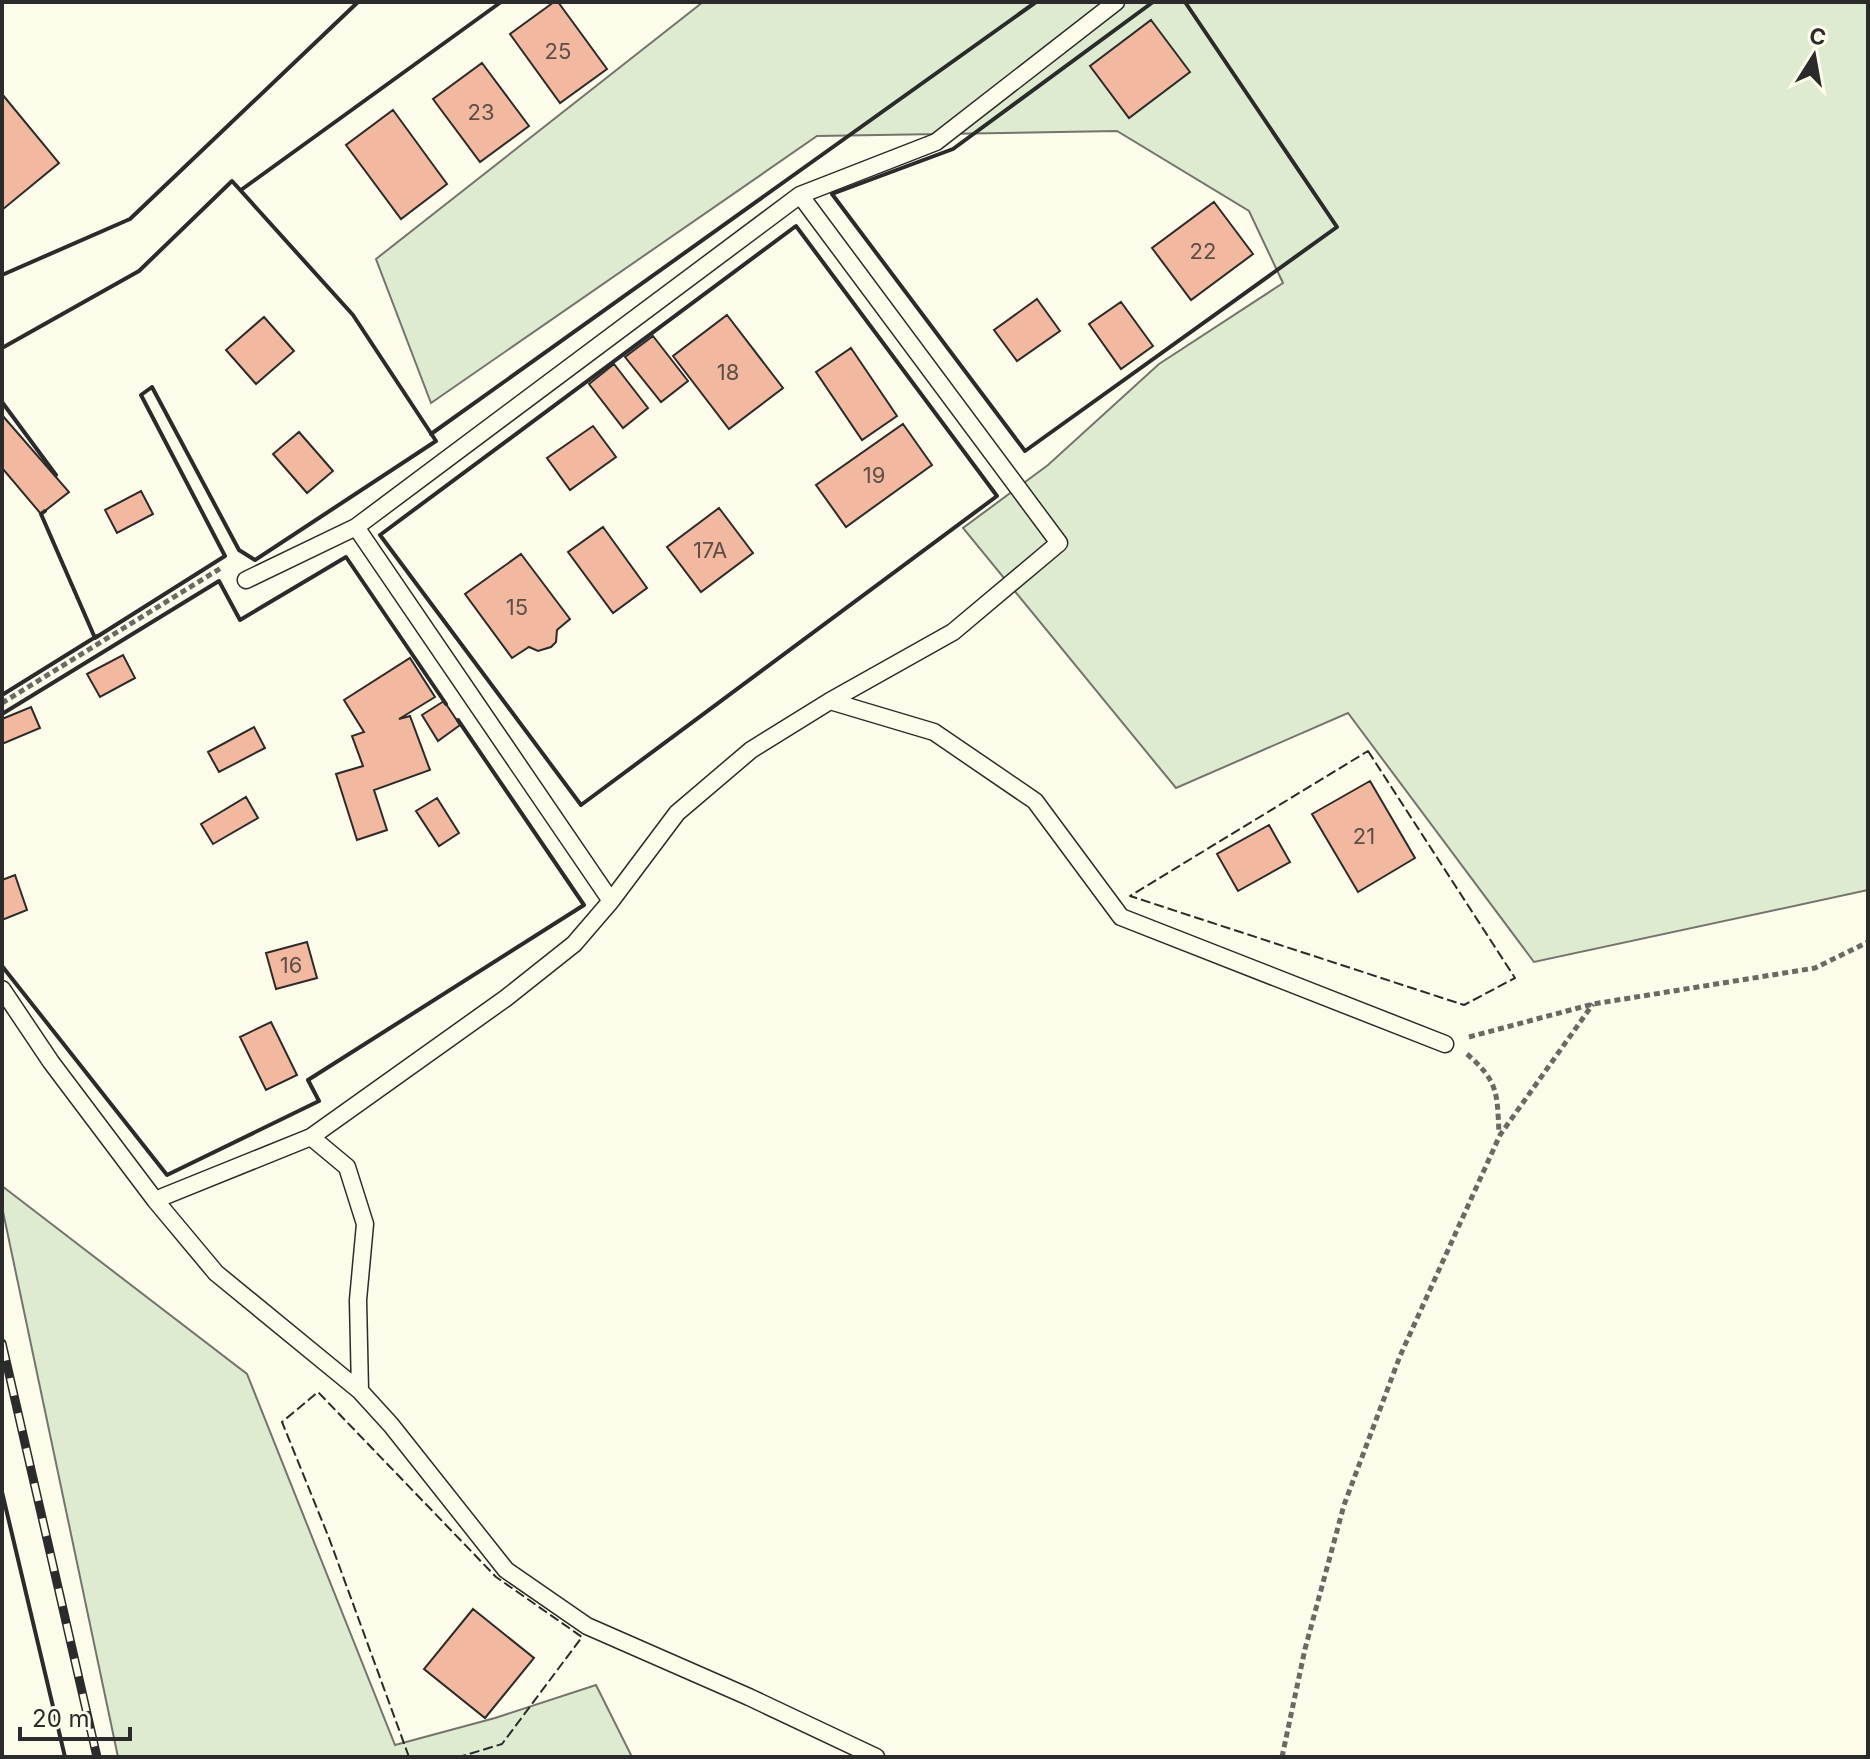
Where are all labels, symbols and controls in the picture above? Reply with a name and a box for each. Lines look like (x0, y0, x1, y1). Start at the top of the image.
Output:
north arrow (1774, 16, 1854, 96)
text: С (1807, 22, 1828, 51)
house number: 25 (545, 38, 571, 64)
house number: 23 (467, 99, 495, 125)
house number: 22 (1190, 238, 1216, 264)
house number: 18 (717, 359, 739, 385)
house number: 19 (863, 462, 885, 488)
house number: 17A (693, 537, 727, 563)
house number: 15 (506, 594, 528, 620)
house number: 21 (1353, 823, 1375, 849)
house number: 16 (280, 952, 302, 978)
scale bar (20, 1691, 130, 1741)
text: 20 m (32, 1704, 90, 1733)

